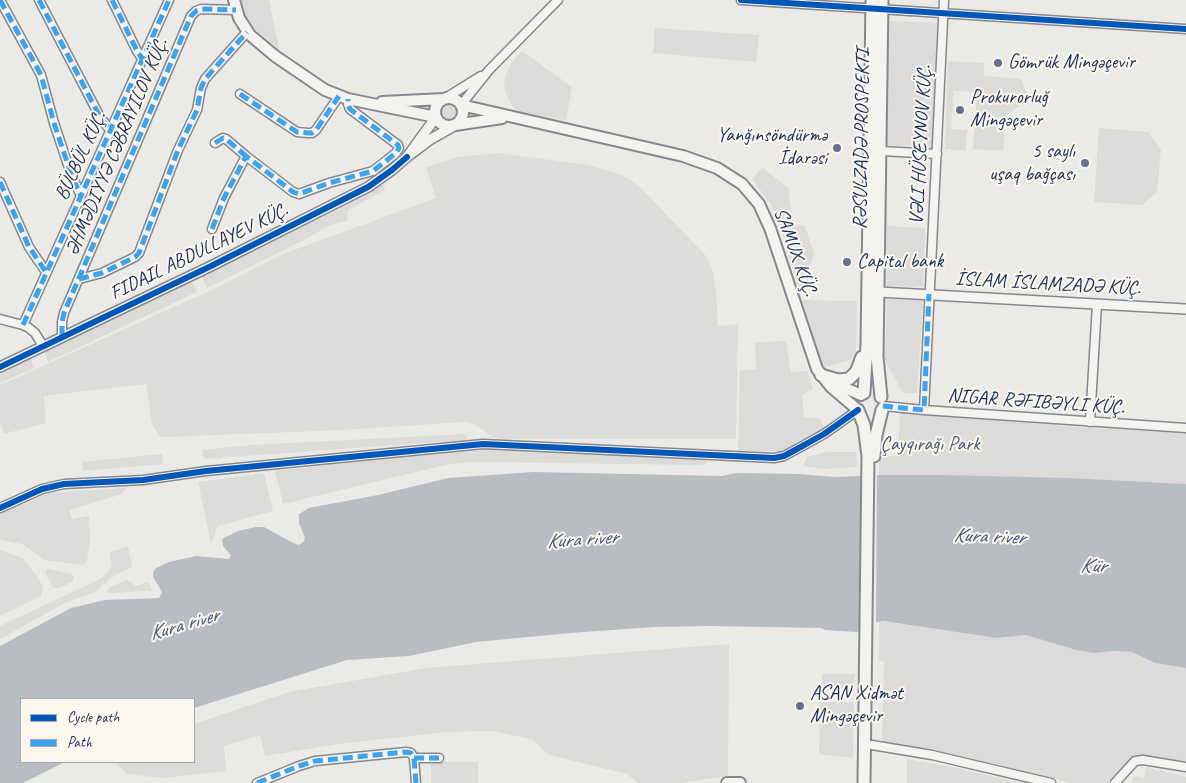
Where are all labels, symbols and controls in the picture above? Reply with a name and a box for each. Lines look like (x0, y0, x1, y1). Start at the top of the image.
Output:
street label: ƏHMƏDIYYƏ CƏBRAYILOV KÜÇ. (60, 35, 174, 259)
street label: RƏSULZADƏ PROSPEKTI (848, 48, 876, 230)
place label: Gömrük Mingəçevir (1008, 51, 1135, 75)
marker: Gömrük Mingəçevir (992, 57, 1004, 69)
street label: VƏLI HÜSEYNOV KÜÇ. (905, 65, 937, 225)
place label: Prokurorluğ Mingəçevir (970, 86, 1048, 133)
marker: Prokurorluğ Mingəçevir (954, 104, 966, 116)
street label: BÜLBÜL KÜÇ. (50, 108, 112, 204)
place label: Yanğınsöndürmə İdarəsi (717, 124, 827, 171)
place label: 5 saylı uşaq bağçası (989, 140, 1075, 187)
marker: Yanğınsöndürmə İdarəsi (831, 142, 843, 154)
marker: 5 saylı uşaq bağçası (1079, 157, 1091, 169)
street label: FIDAIL ABDULLAYEV KÜÇ. (106, 198, 292, 306)
street label: SAMUX KÜÇ. (768, 205, 822, 299)
place label: Capital bank (857, 250, 943, 274)
marker: Capital bank (841, 256, 853, 268)
street label: İSLAM İSLAMZADƏ KÜÇ. (955, 267, 1141, 301)
street label: NIGAR RƏFIBƏYLI KÜÇ. (947, 384, 1125, 420)
park label: Çayqırağı Park (880, 433, 980, 457)
water label: Kura river (953, 523, 1025, 551)
water label: Kura river (546, 525, 618, 555)
water label: Kür (1080, 553, 1106, 579)
water label: Kura river (146, 603, 222, 647)
place label: ASAN Xidmət Mingəçevir (810, 682, 903, 729)
legend (20, 698, 195, 763)
marker: ASAN Xidmət Mingəçevir (794, 700, 806, 712)
text: Cycle path (67, 708, 119, 727)
text: Path (67, 733, 92, 752)

